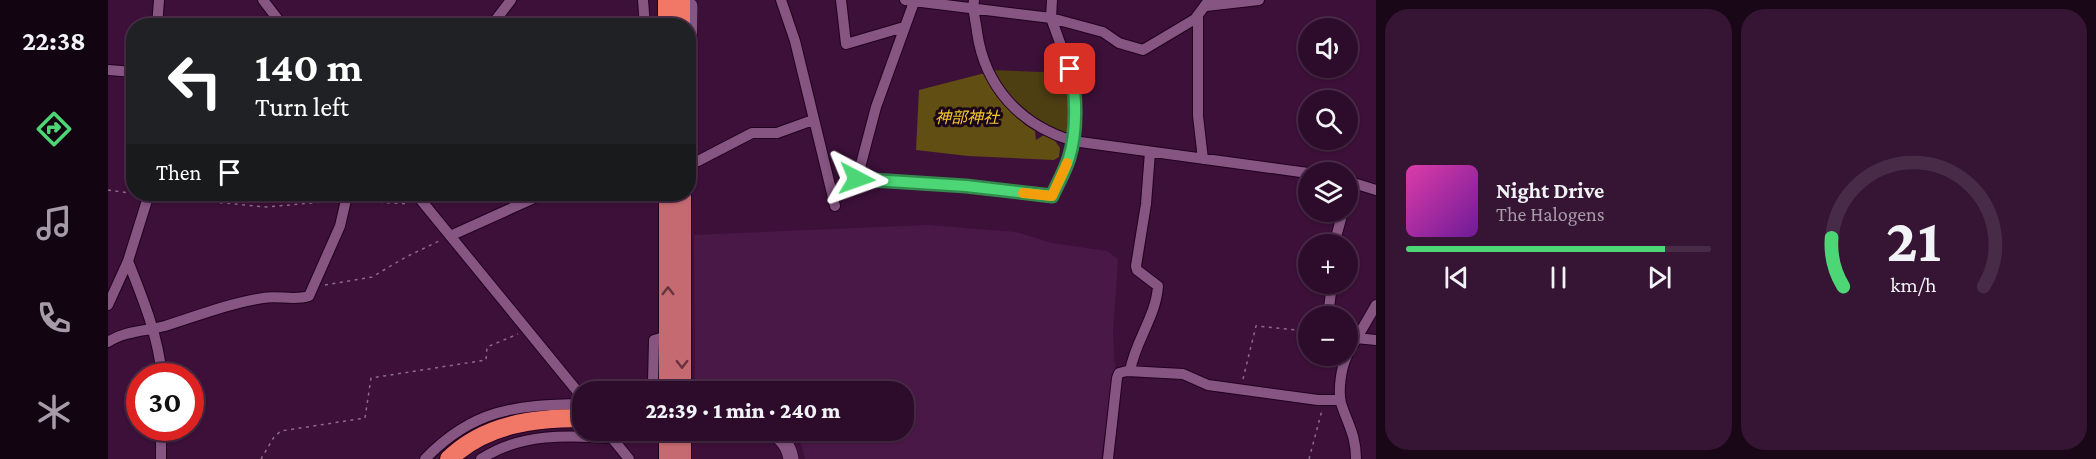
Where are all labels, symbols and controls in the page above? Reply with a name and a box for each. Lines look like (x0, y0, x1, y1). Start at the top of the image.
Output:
map controls (1298, 18, 1358, 366)
button: sound (1298, 18, 1358, 78)
text: 22:38 (22, 26, 86, 56)
icon: left (156, 42, 234, 120)
text: 140 m (255, 43, 363, 90)
pin (1044, 43, 1095, 94)
icon: arrive (1053, 52, 1086, 85)
button: search (1298, 90, 1358, 150)
text: Turn left (255, 92, 349, 122)
icon: directions (33, 108, 75, 150)
park label: 神部神社 (935, 109, 1001, 126)
position arrow (825, 147, 889, 211)
icon: arrive (213, 156, 246, 189)
text: Then (156, 160, 201, 185)
button: layers (1298, 162, 1358, 222)
text: Night Drive (1496, 178, 1604, 203)
icon: music (33, 202, 75, 244)
text: The Halogens (1496, 203, 1605, 225)
text: 21 (1886, 205, 1941, 274)
button: + (1298, 234, 1358, 294)
icon: previous (1440, 261, 1473, 294)
icon: pause (1542, 261, 1575, 294)
icon: next (1643, 261, 1676, 294)
text: km/h (1891, 273, 1937, 297)
one-way arrow (662, 287, 674, 296)
icon: phone (33, 297, 75, 339)
button: − (1298, 306, 1358, 366)
one-way arrow (676, 359, 688, 368)
speed limit sign: 30 (126, 363, 204, 441)
icon: climate (33, 391, 75, 433)
text: 22:39 · 1 min · 240 m (645, 398, 841, 423)

